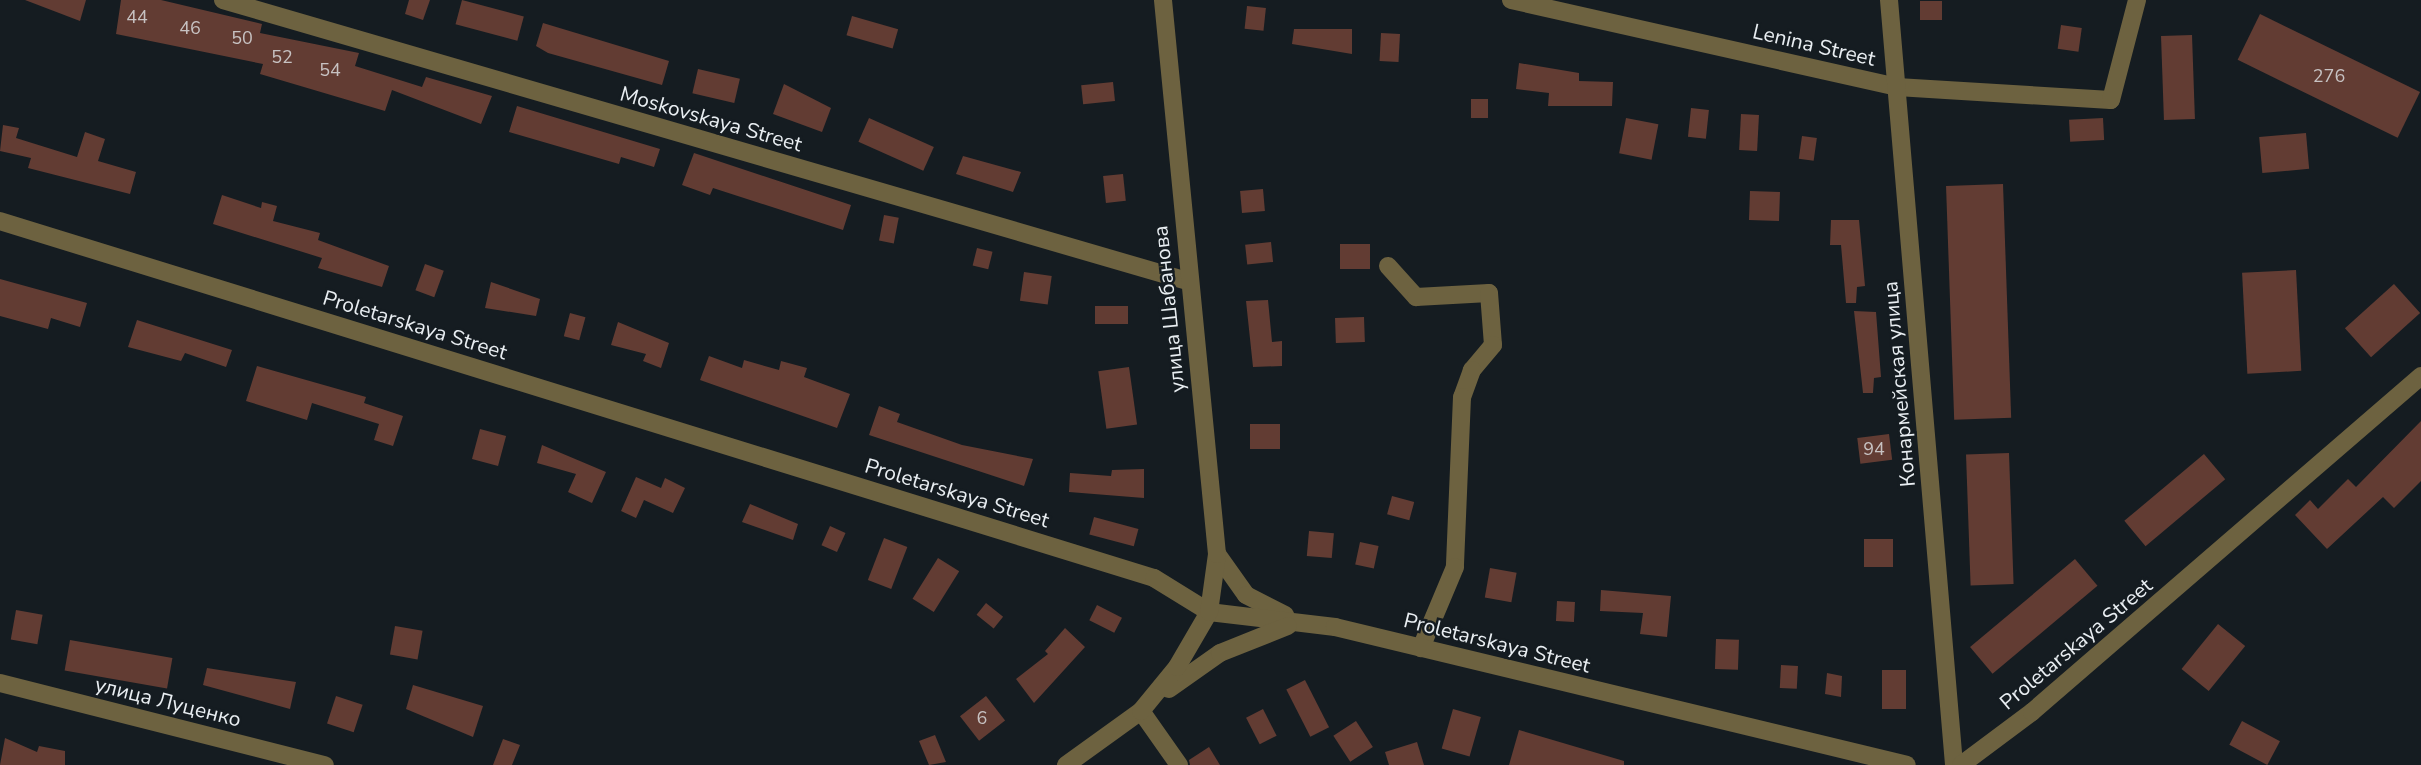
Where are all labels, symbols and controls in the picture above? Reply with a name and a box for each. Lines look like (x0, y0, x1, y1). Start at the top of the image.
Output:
house number: 44 (126, 6, 148, 28)
house number: 46 (179, 17, 201, 39)
street label: Lenina Street (1750, 19, 1878, 71)
house number: 50 (231, 27, 253, 49)
house number: 52 (271, 46, 293, 68)
house number: 54 (319, 59, 341, 81)
house number: 276 (2313, 65, 2345, 87)
street label: Moskovskaya Street (617, 81, 805, 157)
street label: улица Шабанова (1148, 224, 1190, 394)
street label: Конармейская улица (1877, 280, 1921, 488)
street label: Proletarskaya Street (320, 285, 510, 365)
house number: 94 (1863, 438, 1885, 460)
street label: Proletarskaya Street (862, 453, 1052, 533)
street label: Proletarskaya Street (1995, 573, 2157, 715)
street label: Proletarskaya Street (1401, 608, 1593, 678)
street label: улица Луценко (92, 672, 244, 732)
house number: 6 (977, 707, 987, 729)

